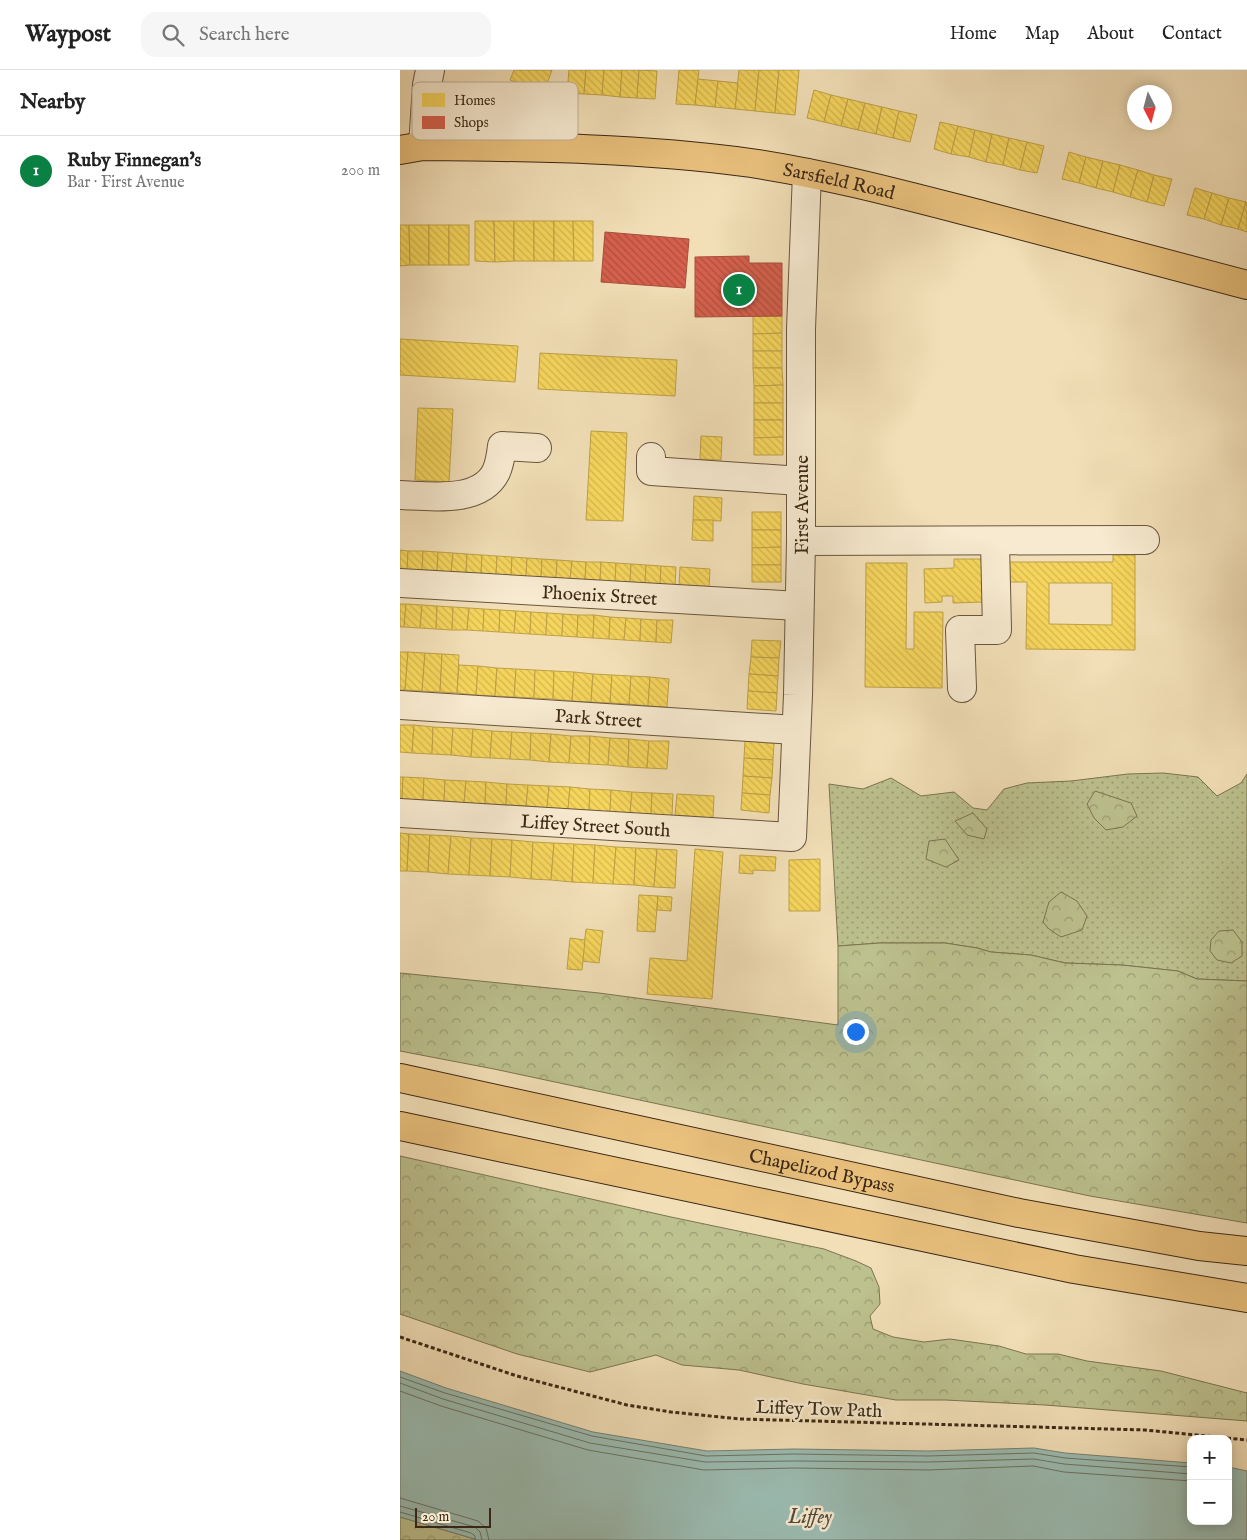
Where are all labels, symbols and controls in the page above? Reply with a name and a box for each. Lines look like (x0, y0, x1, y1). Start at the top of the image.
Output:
search box (141, 12, 491, 57)
text: Waypost (25, 19, 111, 50)
icon: search (159, 21, 187, 49)
text: Search here (199, 23, 290, 47)
text: Home (950, 23, 997, 46)
text: Map (1025, 23, 1059, 46)
text: About (1087, 23, 1134, 46)
text: Contact (1162, 23, 1222, 46)
legend (412, 82, 578, 140)
north arrow (1127, 85, 1172, 130)
text: Nearby (20, 89, 85, 116)
text: Homes (454, 92, 496, 110)
text: Shops (454, 114, 489, 132)
text: Ruby Finnegan's (67, 149, 201, 173)
street label: Sarsfield Road (781, 159, 898, 206)
text: 1 (33, 161, 39, 181)
text: 200 m (341, 161, 380, 181)
text: Bar · First Avenue (67, 173, 185, 193)
pin: 1 (723, 271, 755, 309)
street label: First Avenue (791, 455, 815, 555)
street label: Phoenix Street (541, 581, 659, 612)
street label: Park Street (554, 705, 643, 734)
street label: Liffey Street South (520, 810, 671, 844)
your location (843, 1019, 869, 1045)
street label: Chapelizod Bypass (747, 1144, 897, 1200)
street label: Liffey Tow Path (755, 1396, 883, 1424)
map controls (1187, 1435, 1232, 1525)
button: + (1187, 1435, 1232, 1480)
button: − (1187, 1480, 1232, 1525)
scale bar (415, 1505, 491, 1528)
water label: Liffey (787, 1505, 832, 1530)
text: 20 m (422, 1508, 449, 1526)

